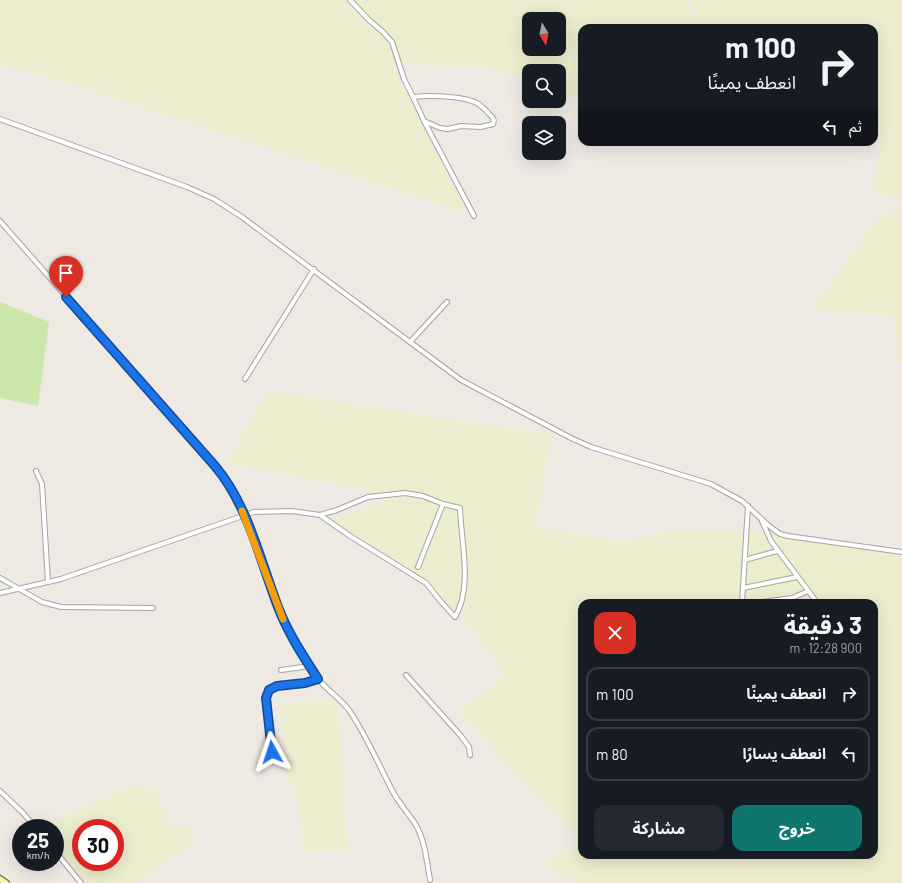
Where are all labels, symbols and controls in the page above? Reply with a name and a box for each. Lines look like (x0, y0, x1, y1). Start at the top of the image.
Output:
north arrow (522, 12, 566, 56)
map controls (522, 12, 566, 160)
text: 100 m (725, 30, 796, 64)
icon: right (810, 40, 862, 92)
button: search (522, 64, 566, 108)
text: انعطف يمينًا (707, 71, 796, 93)
button: layers (522, 116, 566, 160)
icon: left (819, 116, 841, 138)
text: ثم (849, 117, 862, 135)
pin (49, 256, 83, 297)
icon: arrive (55, 262, 77, 284)
text: 3 دقيقة (784, 610, 862, 639)
button: close (594, 612, 636, 654)
text: 900 m · 12:28 (790, 640, 862, 656)
icon: right (838, 683, 860, 705)
text: انعطف يمينًا (746, 684, 826, 702)
text: 100 m (596, 685, 634, 703)
position arrow (251, 731, 293, 773)
icon: left (838, 743, 860, 765)
text: انعطف يسارًا (742, 744, 826, 762)
text: 80 m (596, 745, 628, 763)
button: مشاركة (594, 805, 724, 851)
button: خروج (732, 805, 862, 851)
speed limit sign: 30 (72, 819, 124, 871)
text: 25 (27, 828, 49, 852)
text: km/h (27, 849, 49, 861)

